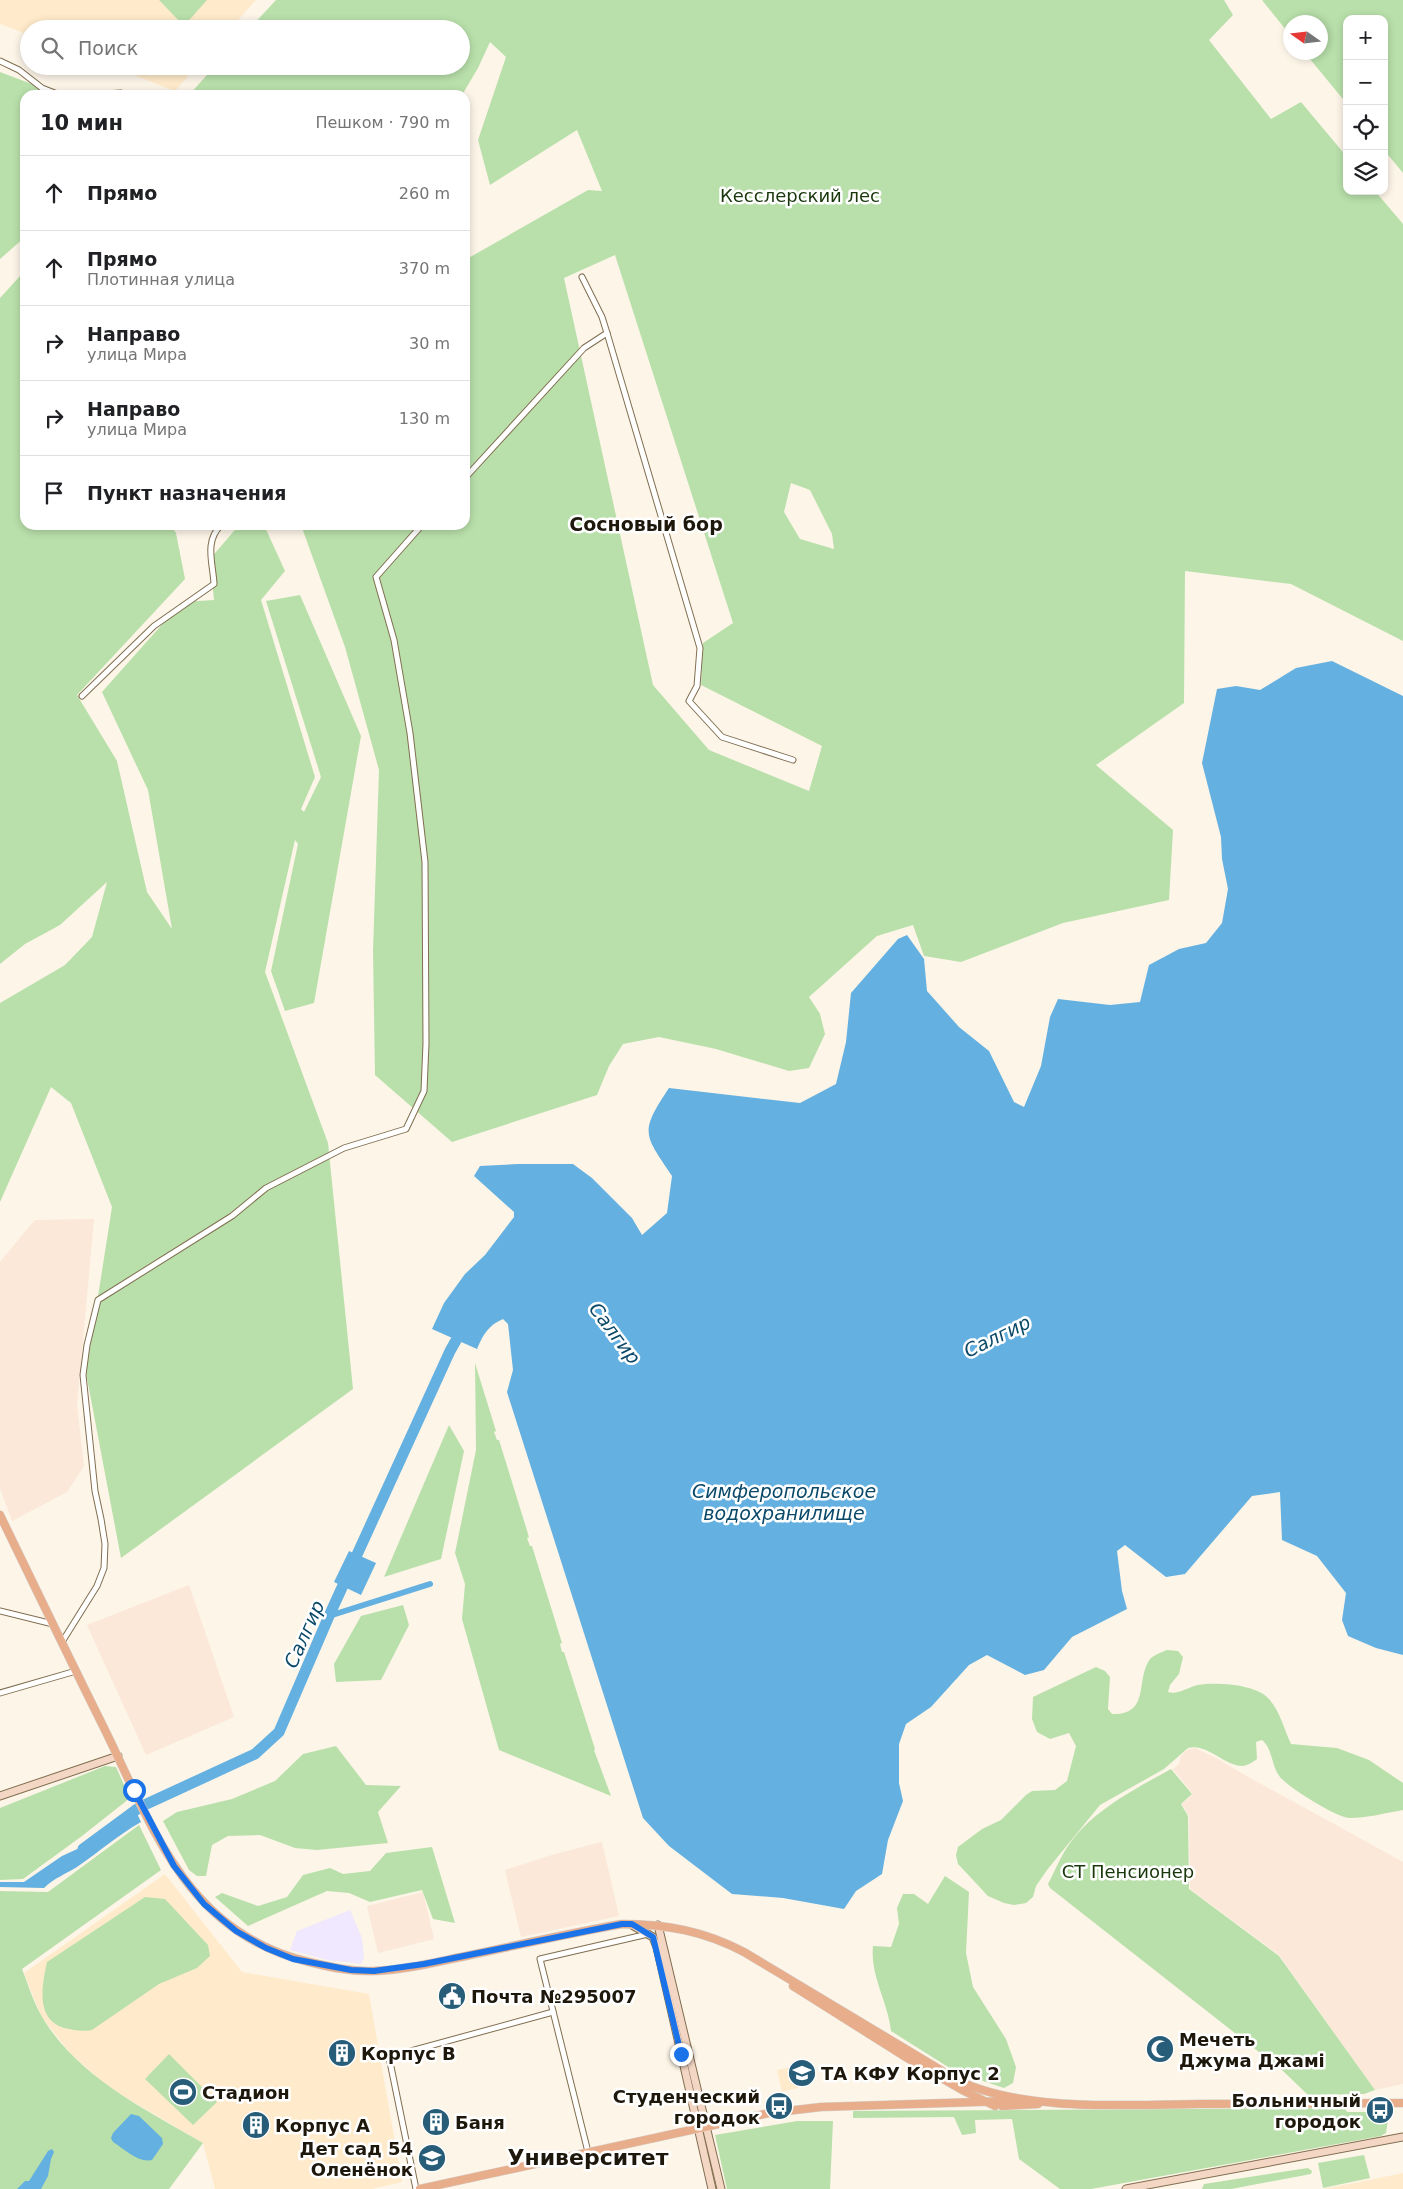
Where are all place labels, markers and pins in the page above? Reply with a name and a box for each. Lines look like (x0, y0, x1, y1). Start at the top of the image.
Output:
public building icon: Почта №295007 (437, 1981, 467, 2011)
place label: Почта №295007 (471, 1986, 636, 2007)
place label: Мечеть Джума Джамі (1179, 2029, 1325, 2071)
mosque icon: Мечеть Джума Джамі (1145, 2034, 1175, 2064)
building icon: Корпус В (327, 2038, 357, 2068)
place label: Корпус В (361, 2043, 456, 2064)
school or university icon: ТА КФУ Корпус 2 (787, 2058, 817, 2088)
place label: ТА КФУ Корпус 2 (821, 2063, 1000, 2084)
sports icon: Стадион (168, 2077, 198, 2107)
place label: Стадион (202, 2082, 290, 2103)
place label: Студенческий городок (613, 2086, 760, 2128)
place label: Больничный городок (1232, 2090, 1361, 2132)
bus stop icon: Студенческий городок (764, 2091, 794, 2121)
bus stop icon: Больничный городок (1365, 2095, 1395, 2125)
building icon: Баня (421, 2107, 451, 2137)
building icon: Корпус А (241, 2110, 271, 2140)
place label: Баня (455, 2112, 505, 2133)
place label: Корпус А (275, 2115, 370, 2136)
place label: Дет сад 54 Оленёнок (299, 2138, 413, 2180)
school or university icon: Дет сад 54 Оленёнок (417, 2143, 447, 2173)

